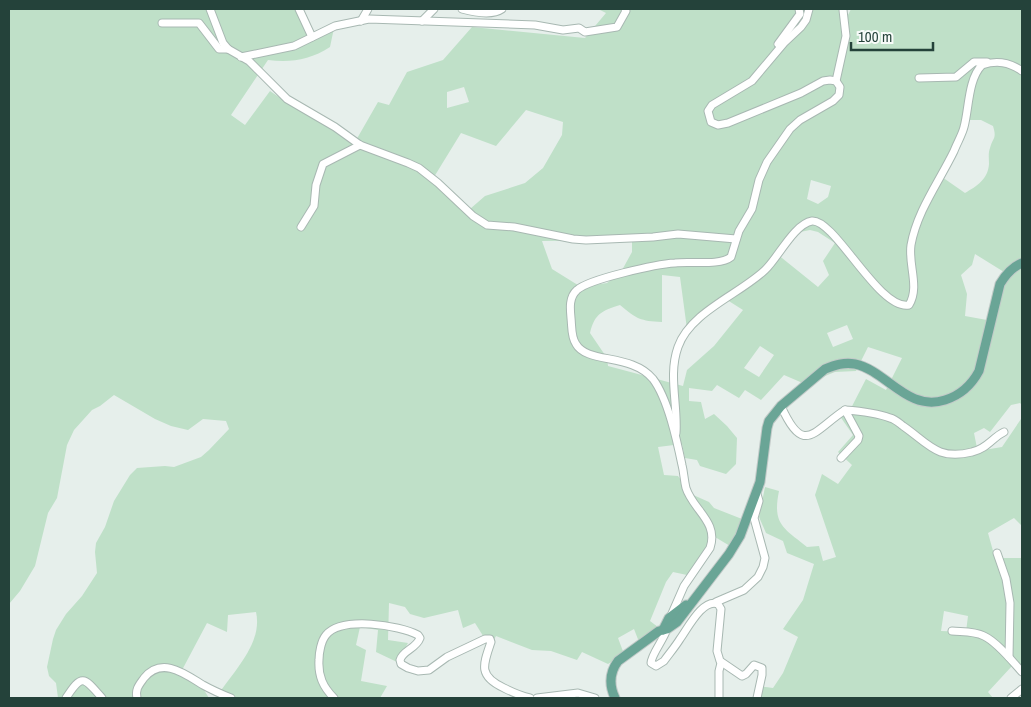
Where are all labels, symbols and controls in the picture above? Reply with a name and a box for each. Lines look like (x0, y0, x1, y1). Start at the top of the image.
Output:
scale bar (851, 20, 934, 52)
text: 100 m (858, 26, 892, 47)

